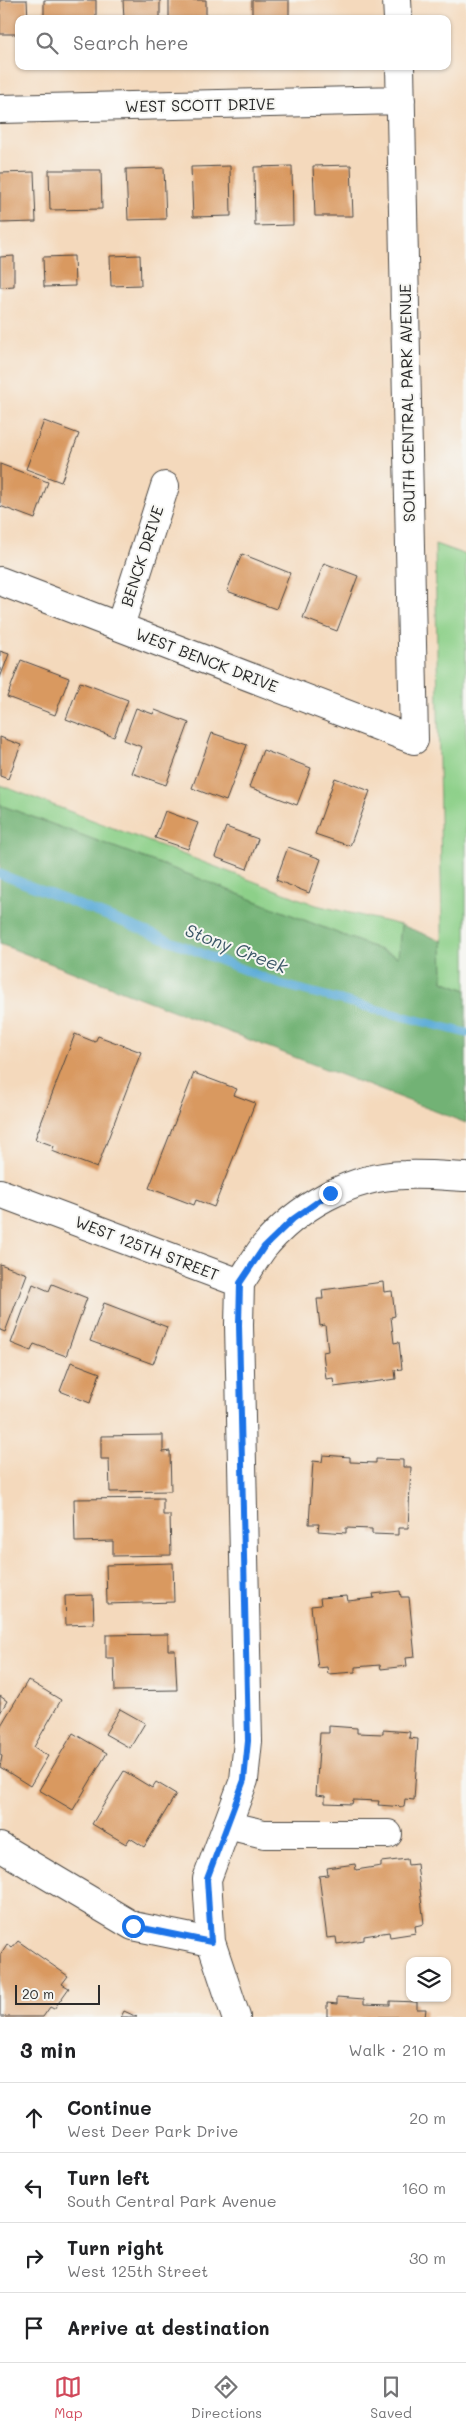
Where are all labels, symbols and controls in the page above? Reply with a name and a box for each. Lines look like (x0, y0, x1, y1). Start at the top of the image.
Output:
search box (15, 15, 451, 70)
icon: search (33, 29, 61, 57)
text: Search here (73, 30, 189, 55)
street label: WEST SCOTT DRIVE (125, 93, 275, 116)
street label: SOUTH CENTRAL PARK AVENUE (394, 284, 419, 522)
street label: BENCK DRIVE (115, 503, 168, 609)
street label: WEST BENCK DRIVE (133, 623, 281, 696)
water label: Stony Creek (182, 918, 291, 979)
route end (319, 1182, 342, 1205)
street label: WEST 125TH STREET (72, 1210, 222, 1285)
route start (122, 1915, 145, 1938)
map controls (406, 1957, 451, 2002)
button: layers (406, 1957, 451, 2002)
scale bar (15, 1982, 100, 2005)
text: 20 m (22, 1984, 54, 2003)
text: 3 min (20, 2036, 76, 2063)
text: Walk · 210 m (348, 2039, 446, 2060)
text: Continue (67, 2095, 152, 2120)
icon: ahead (20, 2104, 48, 2132)
text: 20 m (409, 2107, 446, 2128)
text: West Deer Park Drive (67, 2120, 239, 2141)
text: Turn left (67, 2165, 150, 2190)
icon: left (20, 2174, 48, 2202)
text: 160 m (401, 2177, 446, 2198)
text: South Central Park Avenue (67, 2190, 277, 2211)
text: Turn right (67, 2235, 164, 2260)
icon: right (20, 2244, 48, 2272)
text: 30 m (409, 2247, 446, 2268)
text: West 125th Street (67, 2260, 208, 2281)
icon: arrive (20, 2314, 48, 2342)
text: Arrive at destination (67, 2315, 270, 2340)
tab: Map (54, 2373, 83, 2422)
tab: Directions (191, 2373, 262, 2422)
tab: Saved (370, 2373, 412, 2422)

